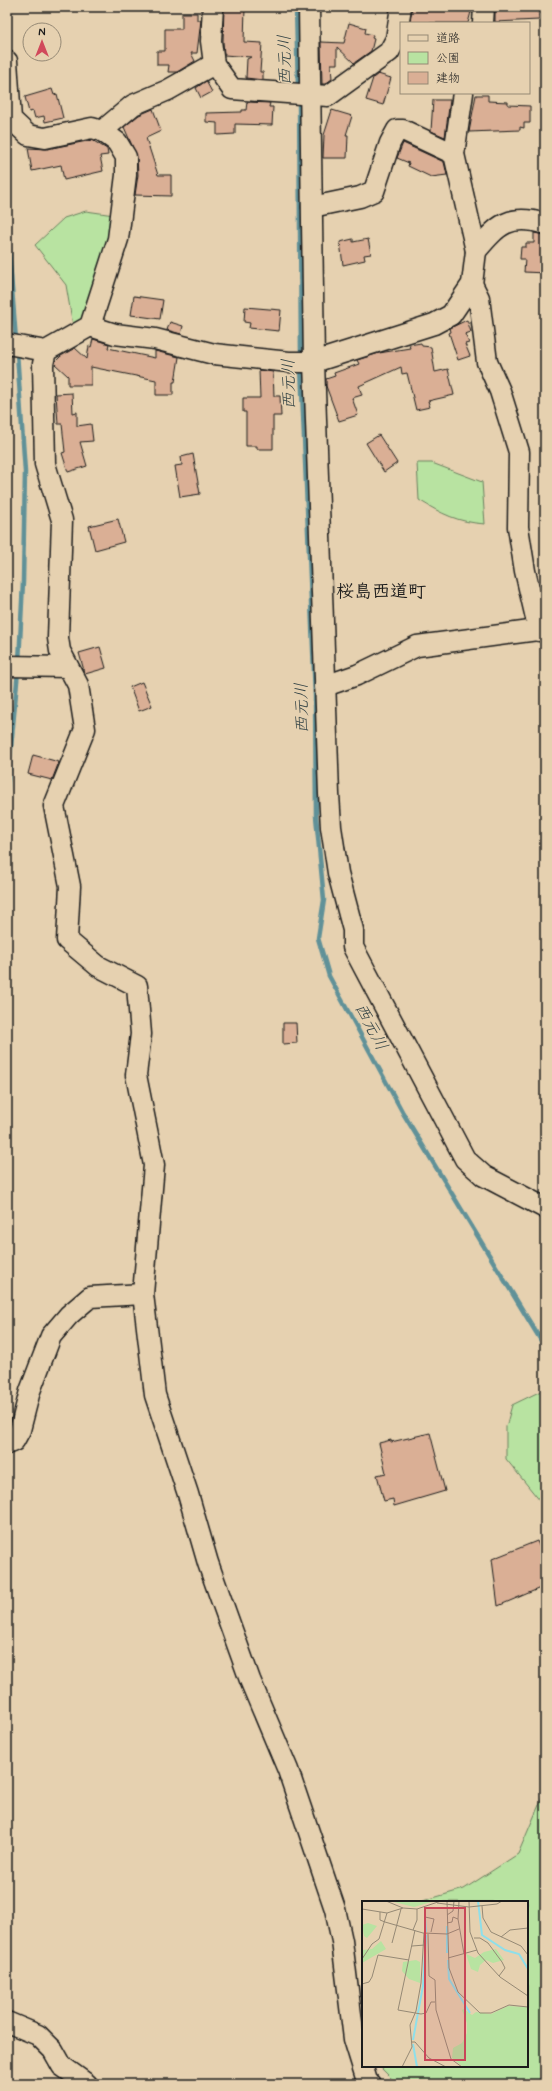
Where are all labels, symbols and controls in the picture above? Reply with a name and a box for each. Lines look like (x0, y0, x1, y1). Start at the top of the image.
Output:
north arrow (22, 22, 62, 62)
legend (400, 22, 530, 94)
text: N (38, 26, 46, 40)
text: 道路 (436, 31, 460, 47)
water label: 西元川 (274, 34, 296, 86)
text: 公園 (436, 51, 460, 67)
text: 建物 (436, 71, 460, 87)
water label: 西元川 (278, 358, 300, 410)
district label: 桜島西道町 (336, 580, 426, 604)
water label: 西元川 (291, 682, 313, 734)
water label: 西元川 (349, 999, 393, 1055)
inset map (362, 1901, 528, 2067)

